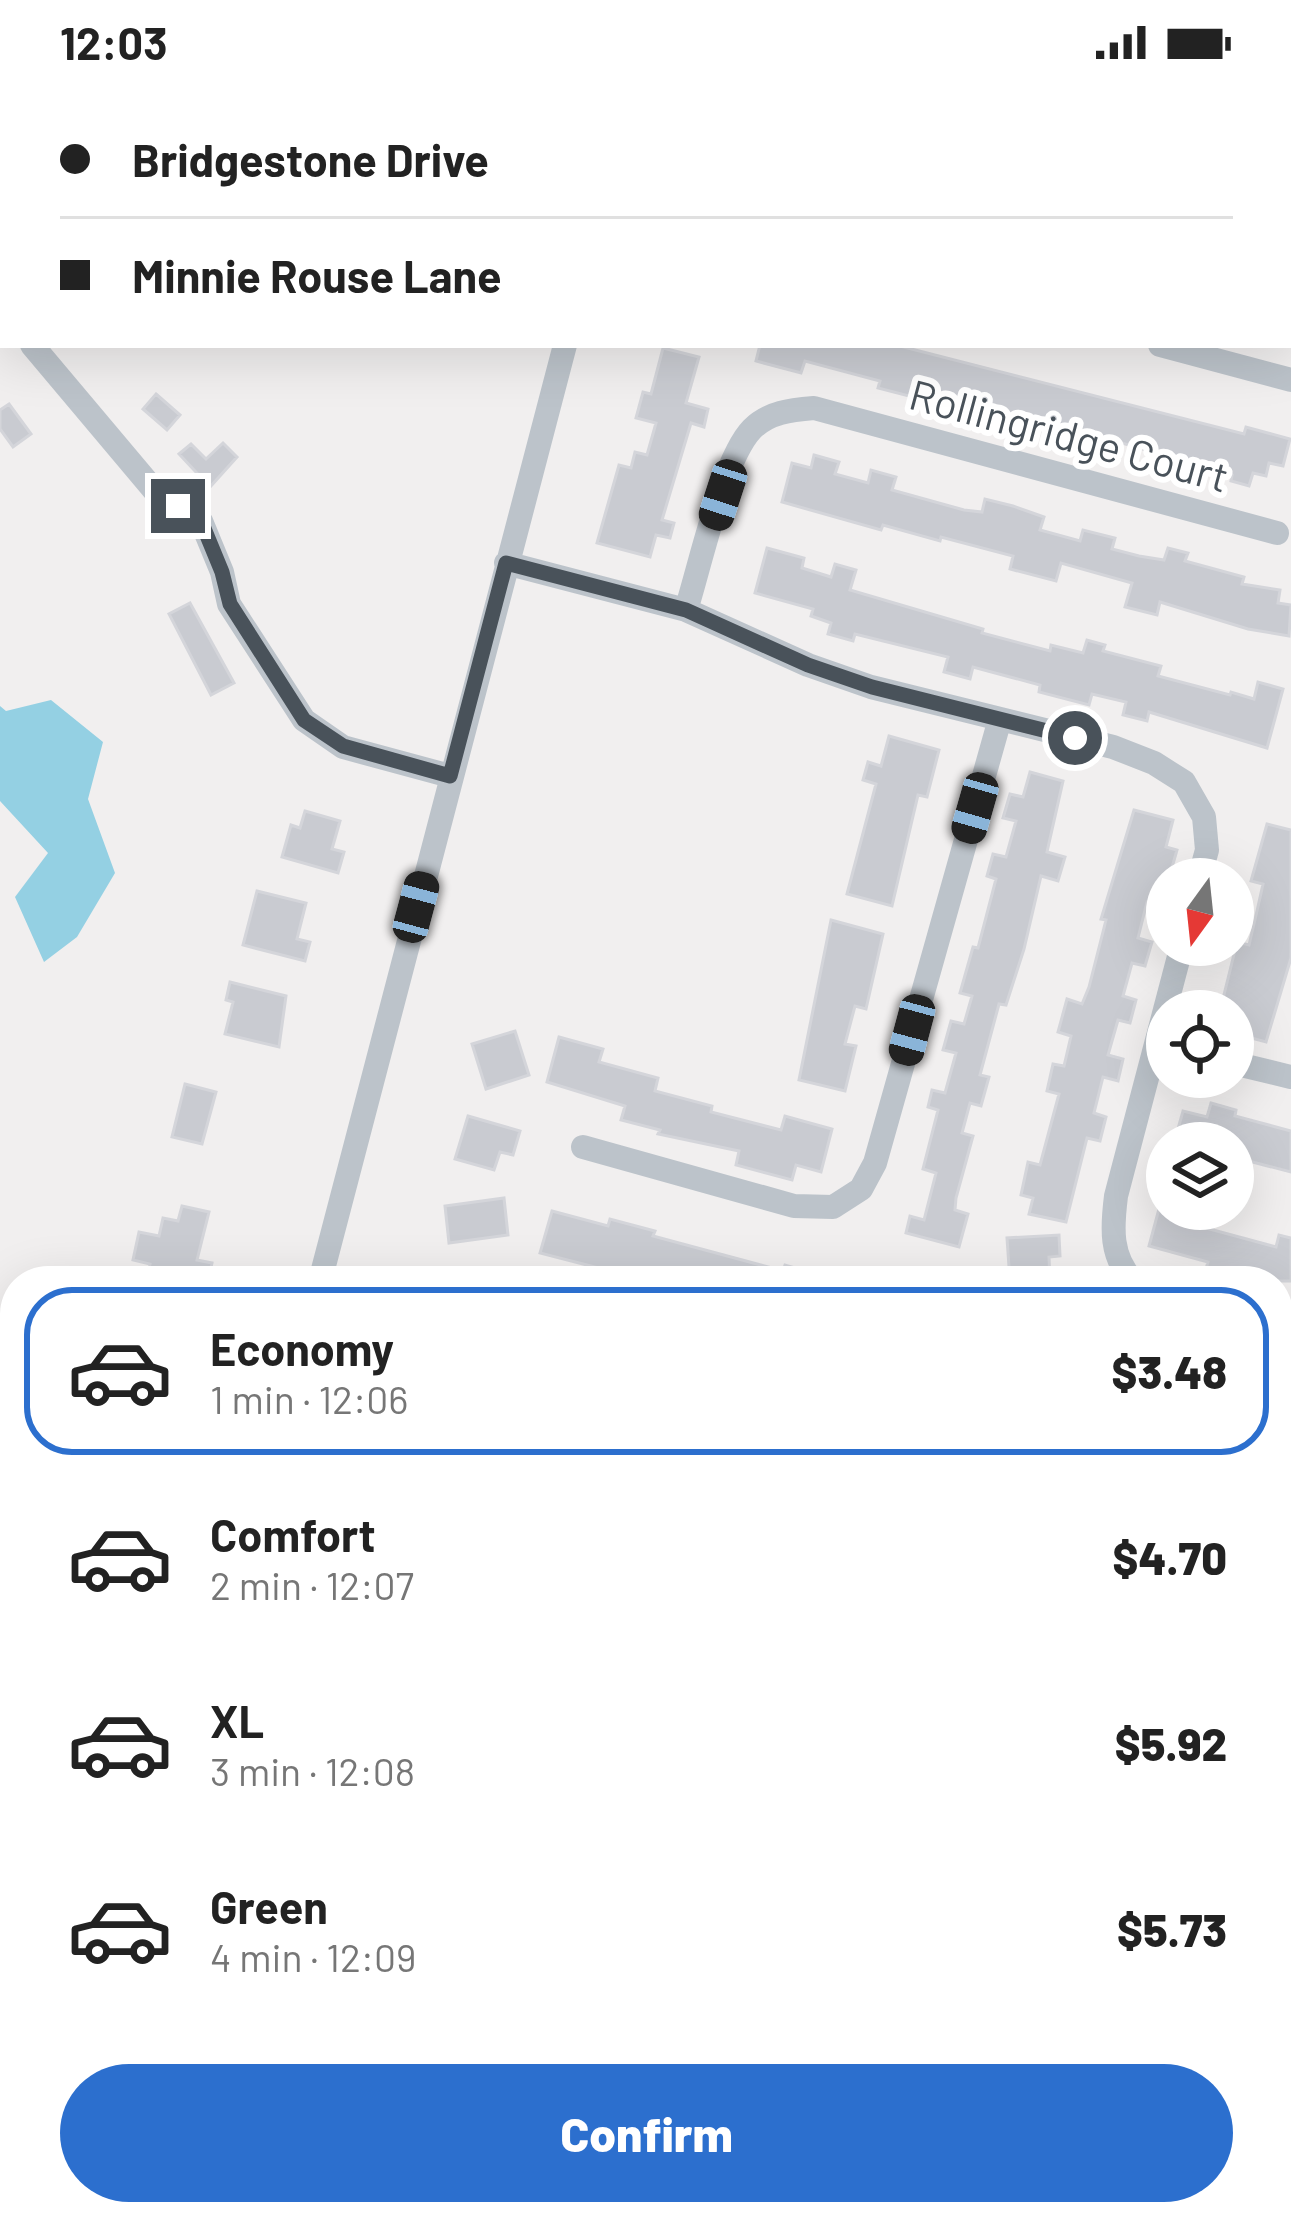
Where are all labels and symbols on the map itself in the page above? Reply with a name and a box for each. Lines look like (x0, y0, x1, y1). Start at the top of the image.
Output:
street label: Rollingridge Court (904, 367, 1234, 502)
car (695, 455, 751, 535)
route end (151, 479, 205, 533)
route start (1048, 711, 1102, 765)
car (948, 768, 1002, 848)
north arrow (1146, 858, 1254, 966)
car (389, 868, 443, 946)
car (885, 991, 939, 1069)

